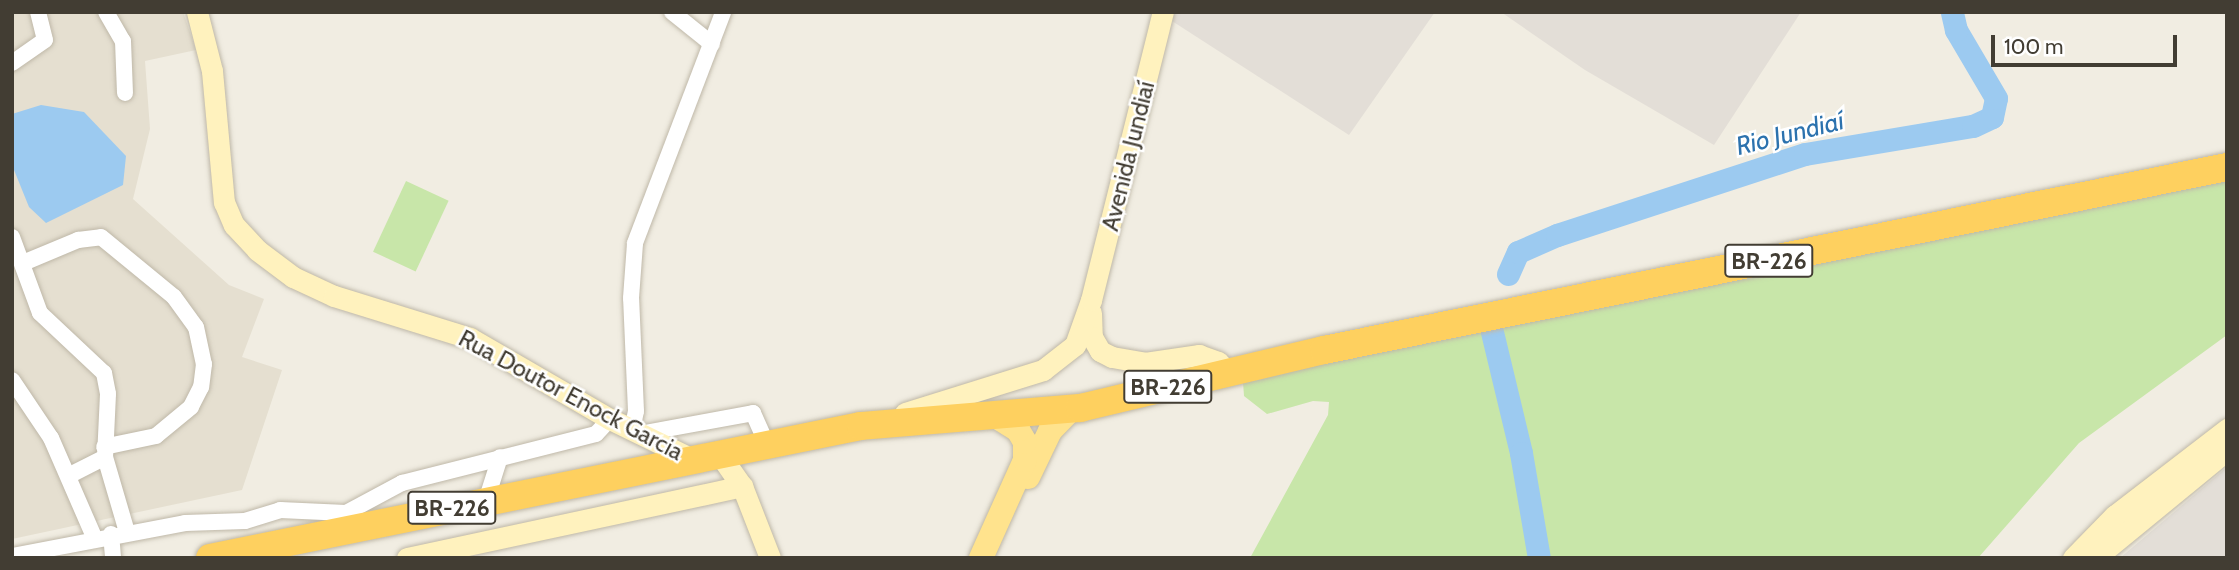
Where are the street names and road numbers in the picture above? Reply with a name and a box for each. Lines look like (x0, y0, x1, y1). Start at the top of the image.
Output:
street label: Avenida Jundiaí (1095, 78, 1161, 234)
road number: BR-226 (1724, 242, 1814, 280)
street label: Rua Doutor Enock Garcia (454, 324, 688, 466)
road number: BR-226 (1122, 368, 1214, 406)
road number: BR-226 (406, 488, 498, 528)

